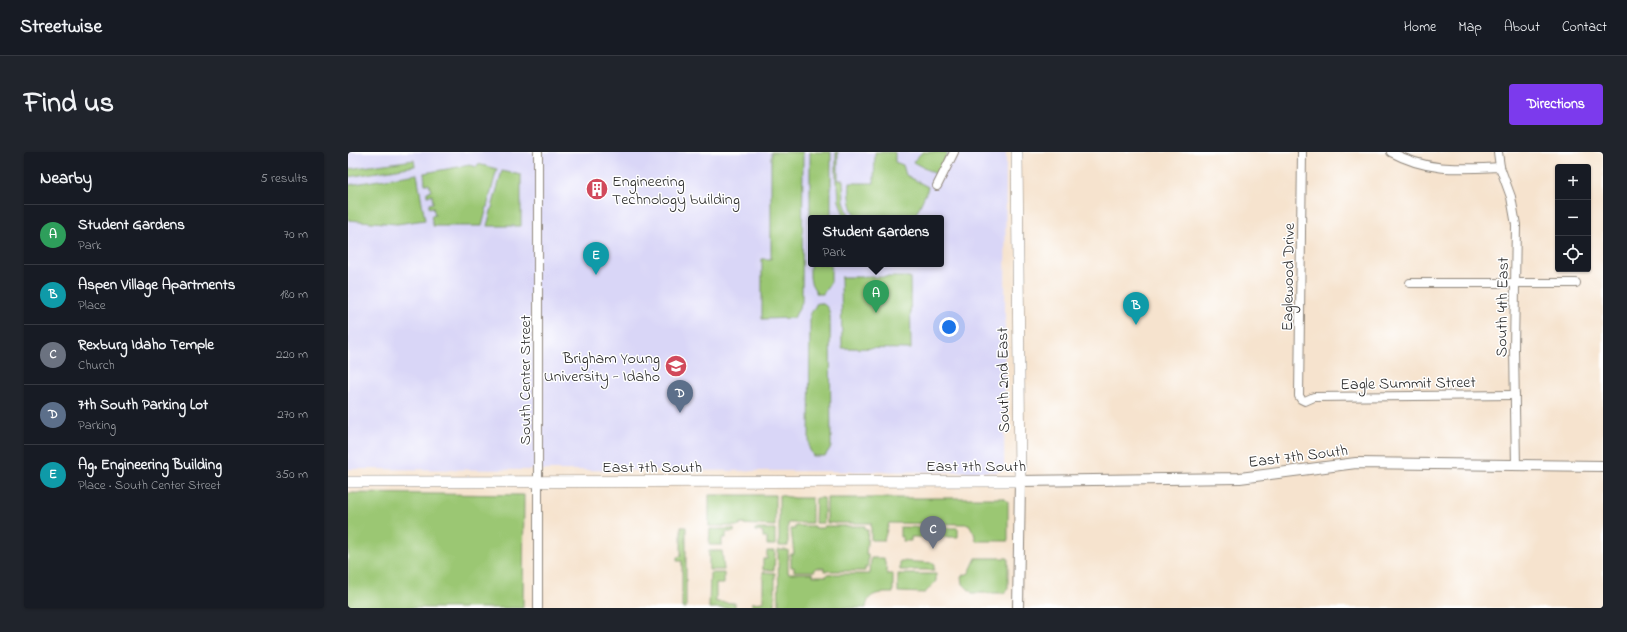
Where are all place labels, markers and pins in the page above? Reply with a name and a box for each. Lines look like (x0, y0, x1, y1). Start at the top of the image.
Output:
place label: Engineering Technology building (612, 170, 740, 212)
building icon: Engineering Technology building (584, 176, 610, 202)
pin: E (583, 242, 609, 275)
pin: A (863, 280, 889, 313)
pin: B (1123, 292, 1149, 325)
place label: Brigham Young University - Idaho (544, 347, 660, 389)
school or university icon: Brigham Young University - Idaho (663, 353, 689, 379)
pin: D (667, 380, 693, 413)
pin: C (920, 516, 946, 549)

